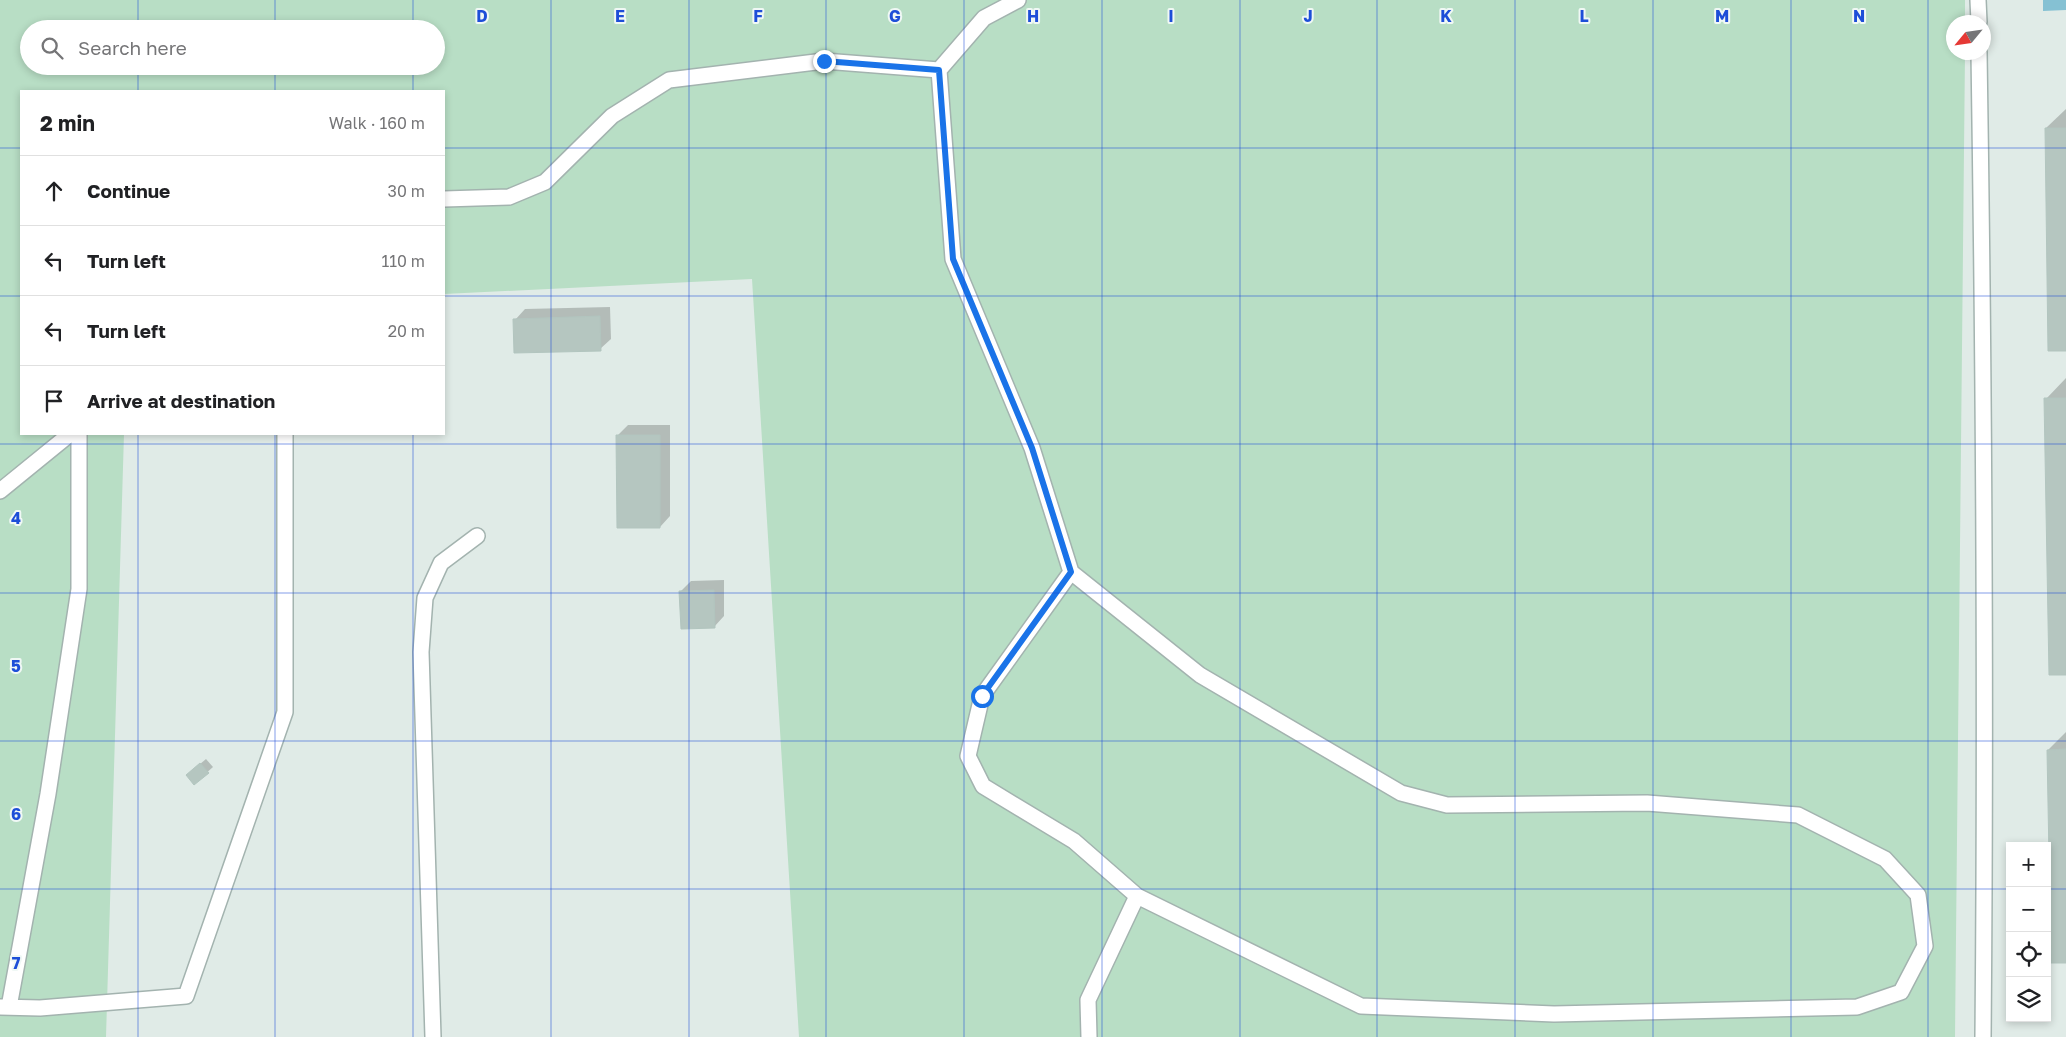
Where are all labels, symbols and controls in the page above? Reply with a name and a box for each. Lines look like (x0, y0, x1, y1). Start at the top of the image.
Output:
text: D (476, 6, 488, 26)
text: E (615, 6, 625, 26)
text: F (753, 6, 763, 26)
text: G (889, 6, 901, 26)
text: H (1027, 6, 1039, 26)
text: I (1168, 6, 1174, 26)
text: J (1303, 6, 1313, 26)
text: K (1440, 6, 1452, 26)
text: L (1579, 6, 1589, 26)
text: M (1715, 6, 1729, 26)
text: N (1853, 6, 1865, 26)
north arrow (1946, 15, 1991, 60)
search box (20, 20, 445, 75)
icon: search (38, 34, 66, 62)
text: Search here (78, 36, 187, 59)
route end (813, 50, 836, 73)
text: 2 min (40, 110, 95, 136)
text: Walk · 160 m (329, 113, 425, 133)
icon: ahead (40, 177, 68, 205)
text: Continue (87, 179, 170, 202)
text: 30 m (388, 181, 425, 201)
icon: left (40, 247, 68, 275)
text: Turn left (87, 249, 166, 272)
text: 110 m (381, 251, 425, 271)
icon: left (40, 317, 68, 345)
text: Turn left (87, 319, 166, 342)
text: 20 m (388, 321, 425, 341)
icon: arrive (40, 387, 68, 415)
text: Arrive at destination (87, 389, 275, 412)
text: 4 (11, 508, 21, 528)
text: 5 (11, 656, 21, 676)
route start (971, 685, 994, 708)
text: 6 (11, 804, 21, 824)
map controls (2006, 842, 2051, 1022)
button: + (2006, 842, 2051, 887)
button: − (2006, 887, 2051, 932)
button: locate (2006, 932, 2051, 977)
text: 7 (12, 953, 21, 973)
button: layers (2006, 977, 2051, 1022)

